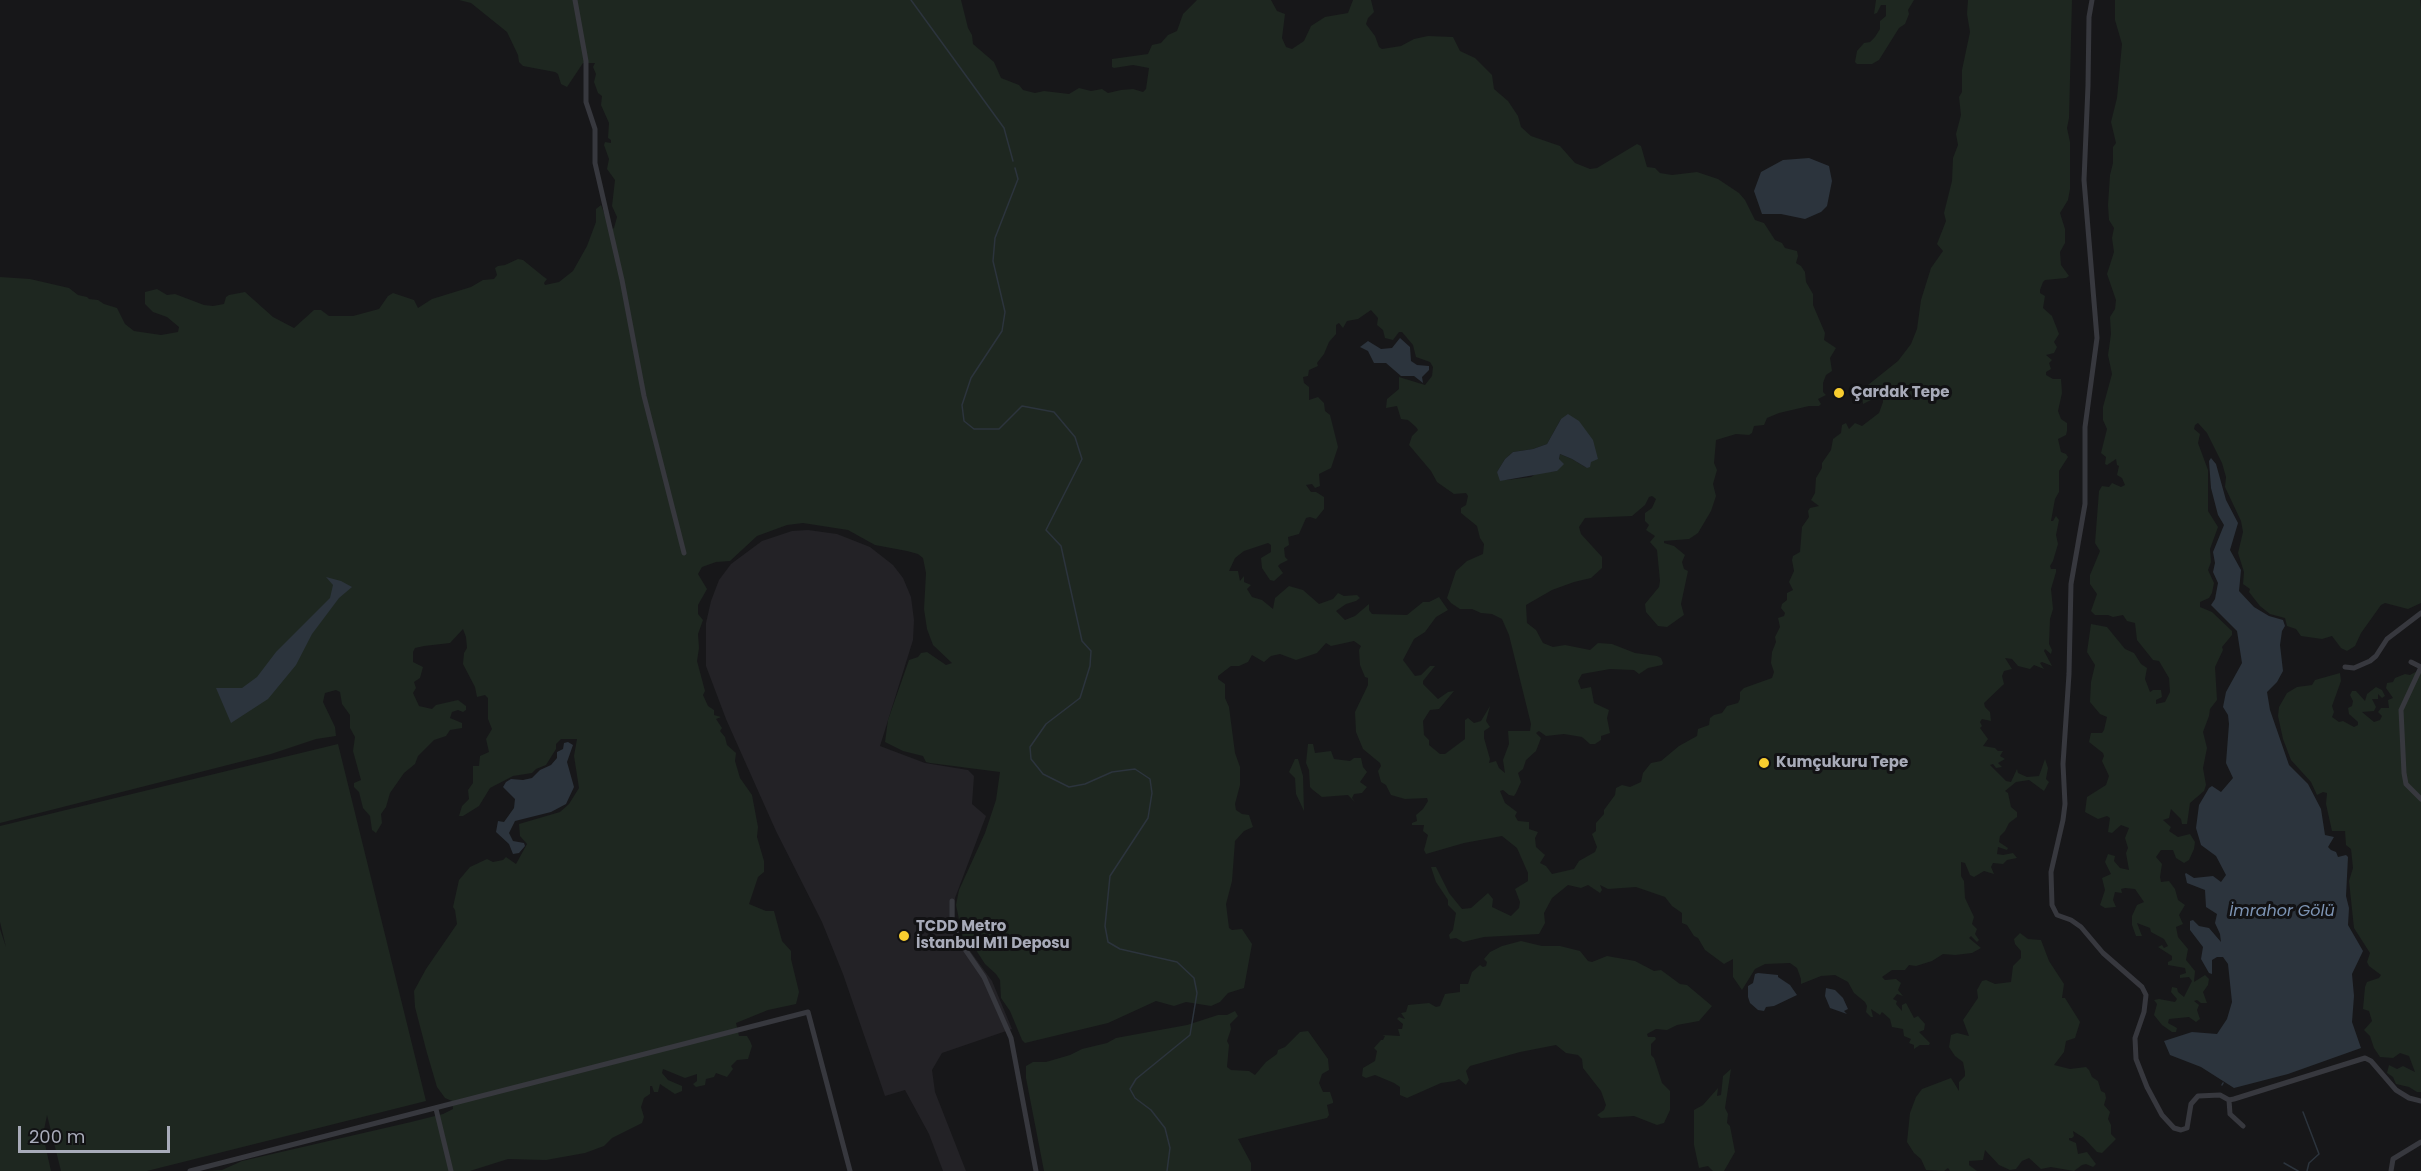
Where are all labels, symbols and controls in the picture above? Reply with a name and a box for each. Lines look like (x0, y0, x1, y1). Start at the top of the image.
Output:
place label: Çardak Tepe (1851, 384, 1949, 402)
marker: Çardak Tepe (1832, 386, 1846, 400)
place label: Kumçukuru Tepe (1776, 754, 1908, 772)
marker: Kumçukuru Tepe (1757, 756, 1771, 770)
water label: İmrahor Gölü (2229, 902, 2335, 922)
place label: TCDD Metro İstanbul M11 Deposu (916, 918, 1070, 953)
marker: TCDD Metro İstanbul M11 Deposu (897, 929, 911, 943)
scale bar (21, 1114, 172, 1152)
text: 200 m (29, 1124, 85, 1149)

